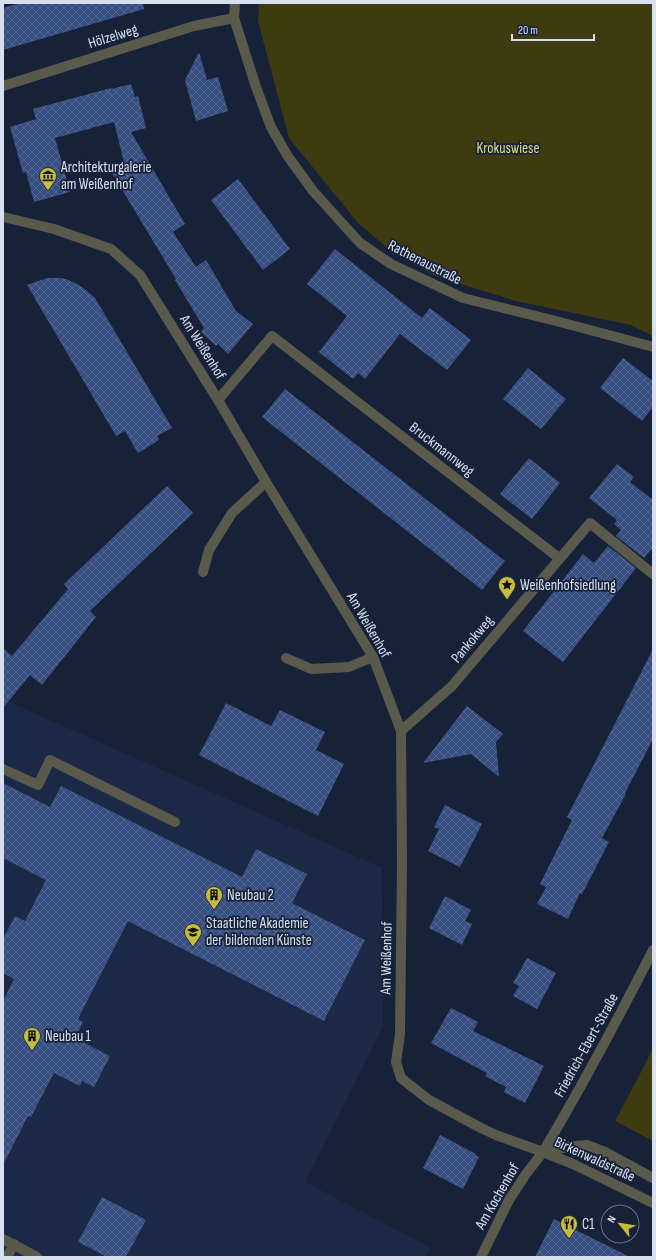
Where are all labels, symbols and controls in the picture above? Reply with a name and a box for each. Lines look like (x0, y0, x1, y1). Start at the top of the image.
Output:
scale bar (512, 16, 594, 42)
street label: Hölzelweg (86, 20, 140, 53)
text: 20 m (518, 23, 538, 38)
park label: Krokuswiese (476, 139, 540, 158)
place label: Architekturgalerie am Weißenhof (60, 158, 151, 194)
museum icon: Architekturgalerie am Weißenhof (38, 166, 58, 191)
street label: Rathenaustraße (385, 236, 465, 289)
street label: Am Weißenhof (175, 311, 230, 384)
street label: Bruckmannweg (405, 418, 478, 481)
place icon: Weißenhofsiedlung (497, 575, 517, 600)
place label: Weißenhofsiedlung (520, 576, 616, 595)
street label: Am Weißenhof (342, 588, 395, 662)
street label: Pankokweg (447, 612, 498, 667)
building icon: Neubau 2 (204, 885, 224, 910)
place label: Neubau 2 (227, 886, 274, 905)
place label: Staatliche Akademie der bildenden Künste (206, 914, 312, 950)
street label: Am Weißenhof (376, 921, 397, 996)
school or university icon: Staatliche Akademie der bildenden Künste (183, 922, 203, 947)
street label: Friedrich-Ebert-Straße (550, 990, 623, 1101)
building icon: Neubau 1 (22, 1026, 42, 1051)
place label: Neubau 1 (45, 1027, 92, 1046)
street label: Birkenwaldstraße (551, 1132, 638, 1186)
street label: Am Kochenhof (470, 1159, 524, 1234)
north arrow (600, 1204, 640, 1244)
text: N (605, 1213, 619, 1225)
restaurant icon: C1 (559, 1214, 579, 1239)
place label: C1 (582, 1215, 595, 1234)

